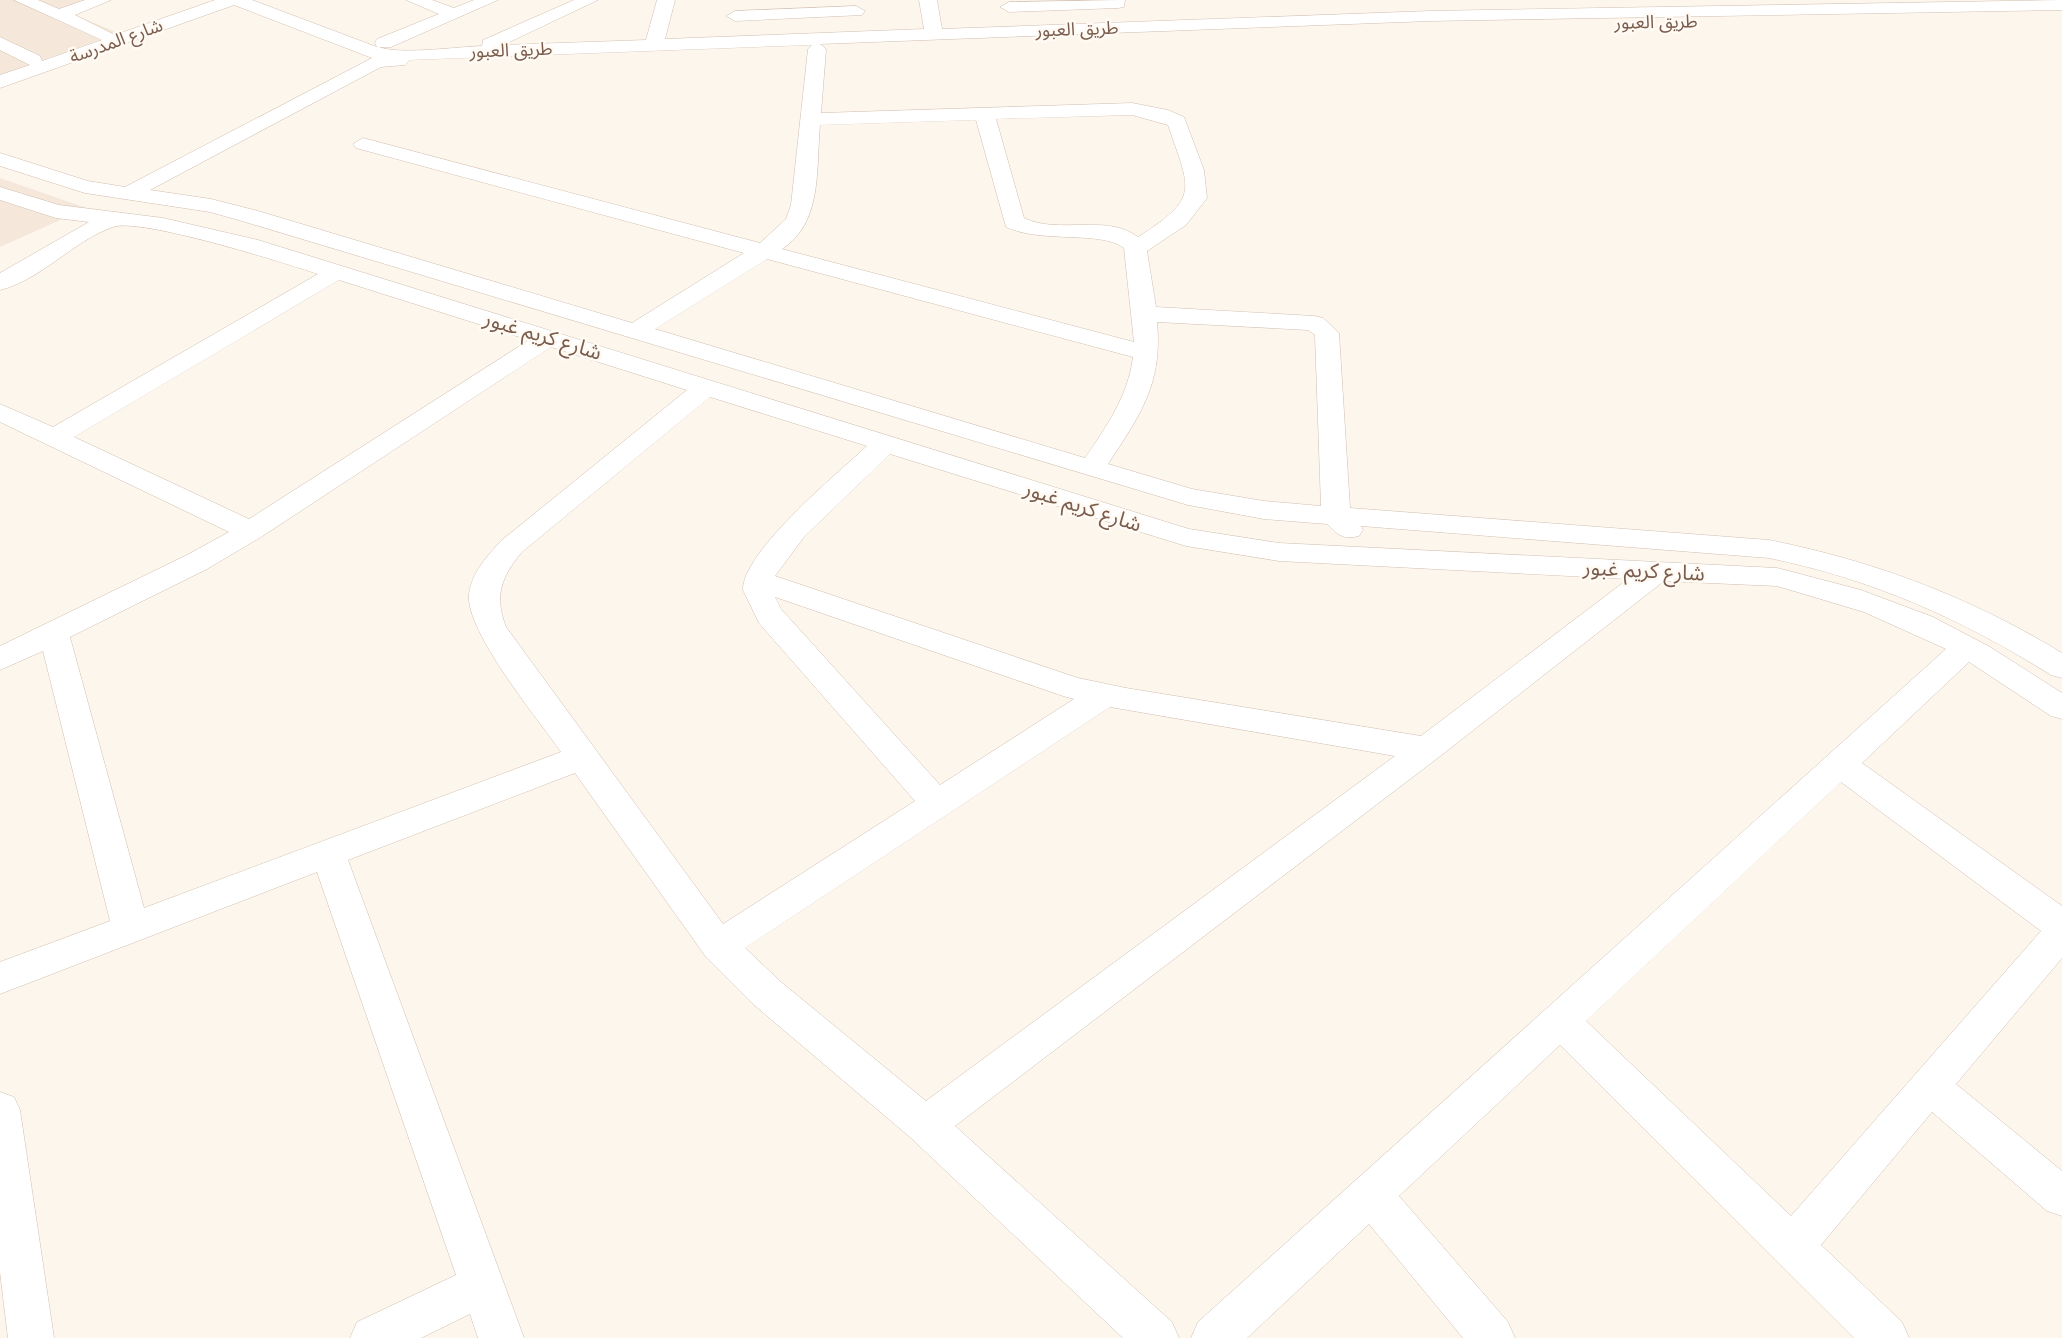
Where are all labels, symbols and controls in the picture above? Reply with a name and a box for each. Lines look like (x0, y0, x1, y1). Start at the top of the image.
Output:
street label: طريق العبور (1613, 10, 1698, 34)
street label: شارع المدرسة (66, 14, 167, 71)
street label: طريق العبور (1034, 17, 1119, 41)
street label: طريق العبور (468, 38, 553, 62)
street label: شارع كريم غبور (479, 305, 605, 368)
street label: شارع كريم غبور (1019, 475, 1145, 540)
street label: شارع كريم غبور (1581, 554, 1705, 589)

